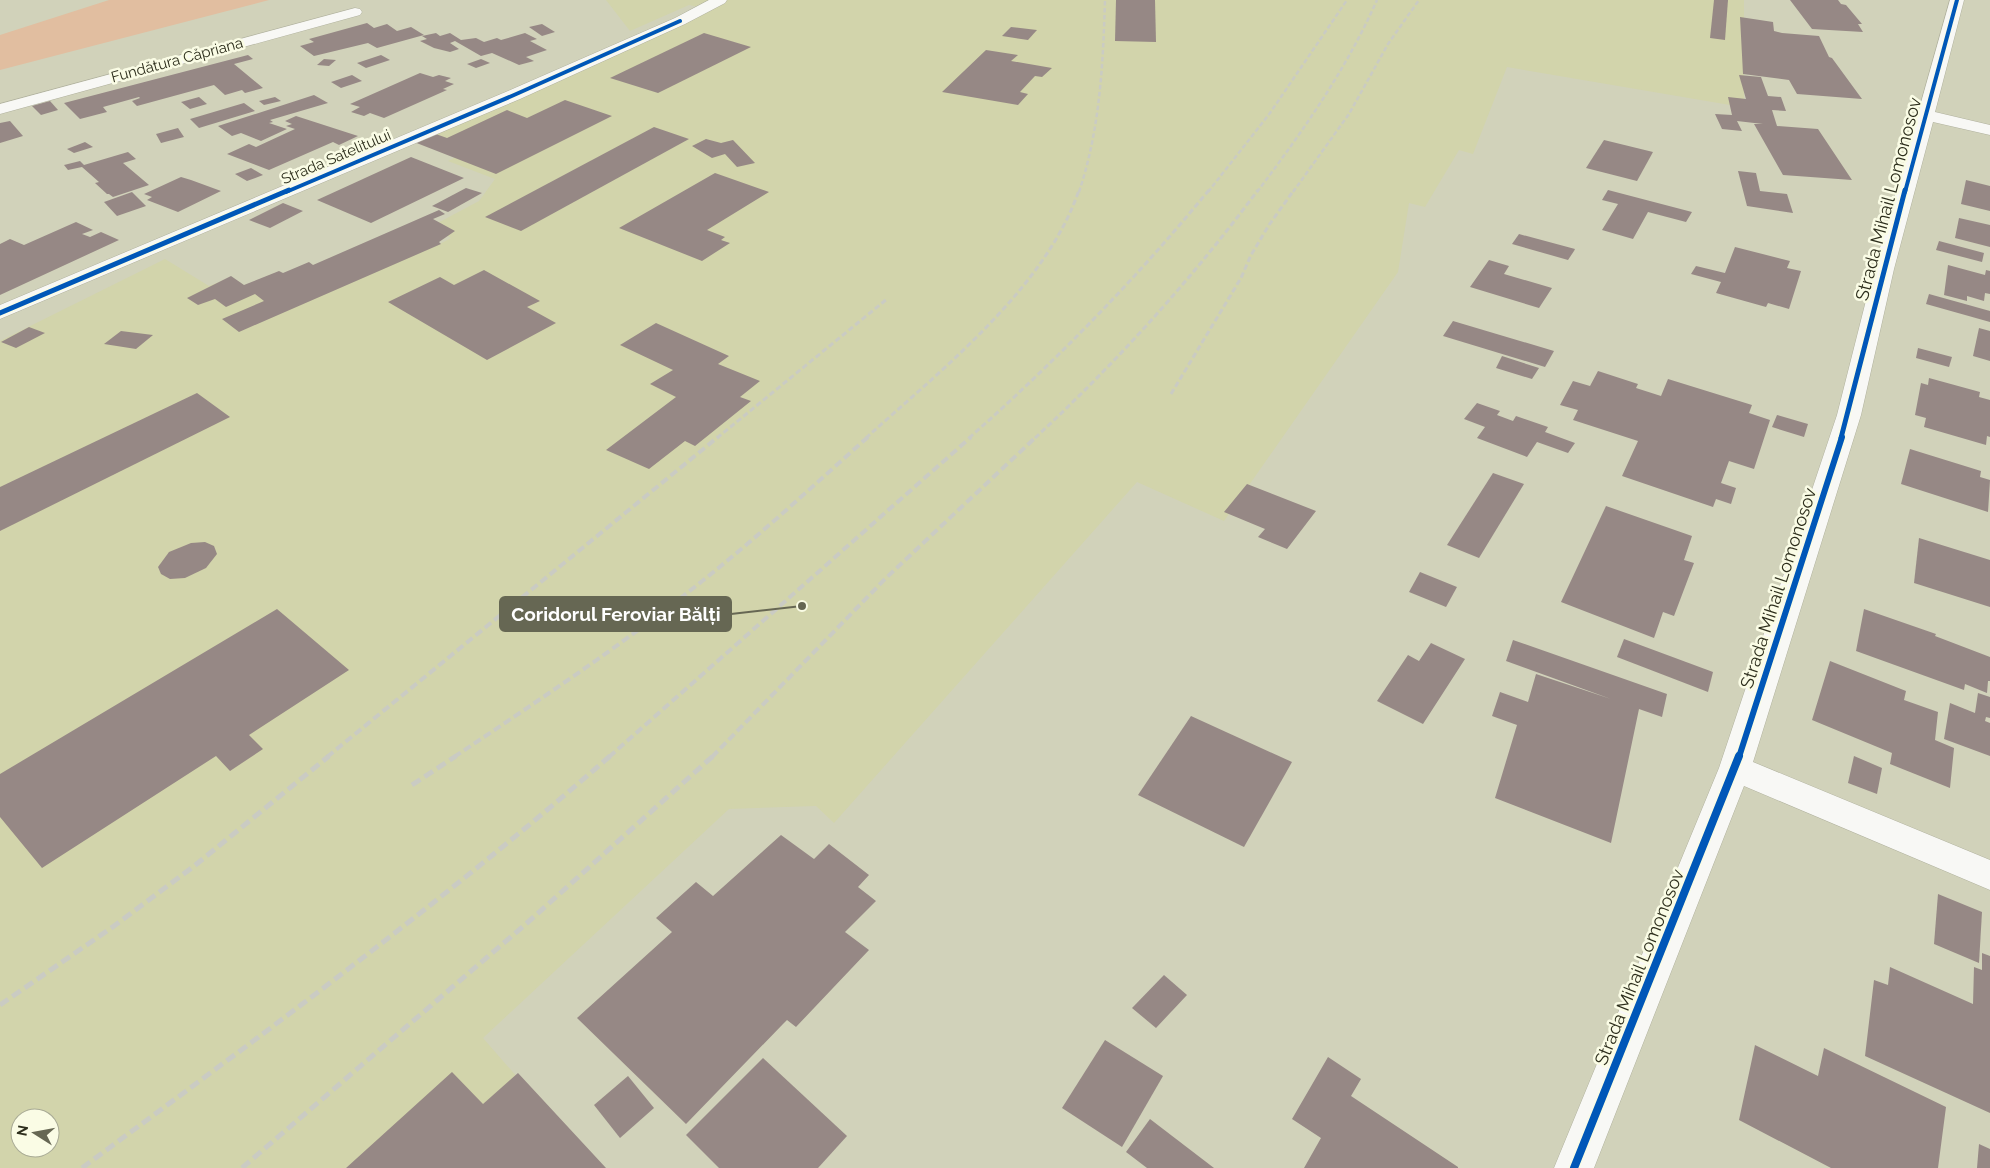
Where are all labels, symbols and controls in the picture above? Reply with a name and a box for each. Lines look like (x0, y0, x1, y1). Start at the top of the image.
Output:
street label: Fundătura Căpriana (109, 34, 245, 86)
street label: Strada Mihail Lomonosov (1851, 95, 1925, 303)
street label: Strada Satelitului (279, 126, 393, 188)
street label: Strada Mihail Lomonosov (1736, 485, 1820, 691)
callout: Coridorul Feroviar Bălți (500, 597, 731, 631)
text: Coridorul Feroviar Bălți (511, 603, 721, 625)
street label: Strada Mihail Lomonosov (1590, 866, 1688, 1068)
north arrow (10, 1108, 60, 1158)
text: N (13, 1124, 31, 1137)

